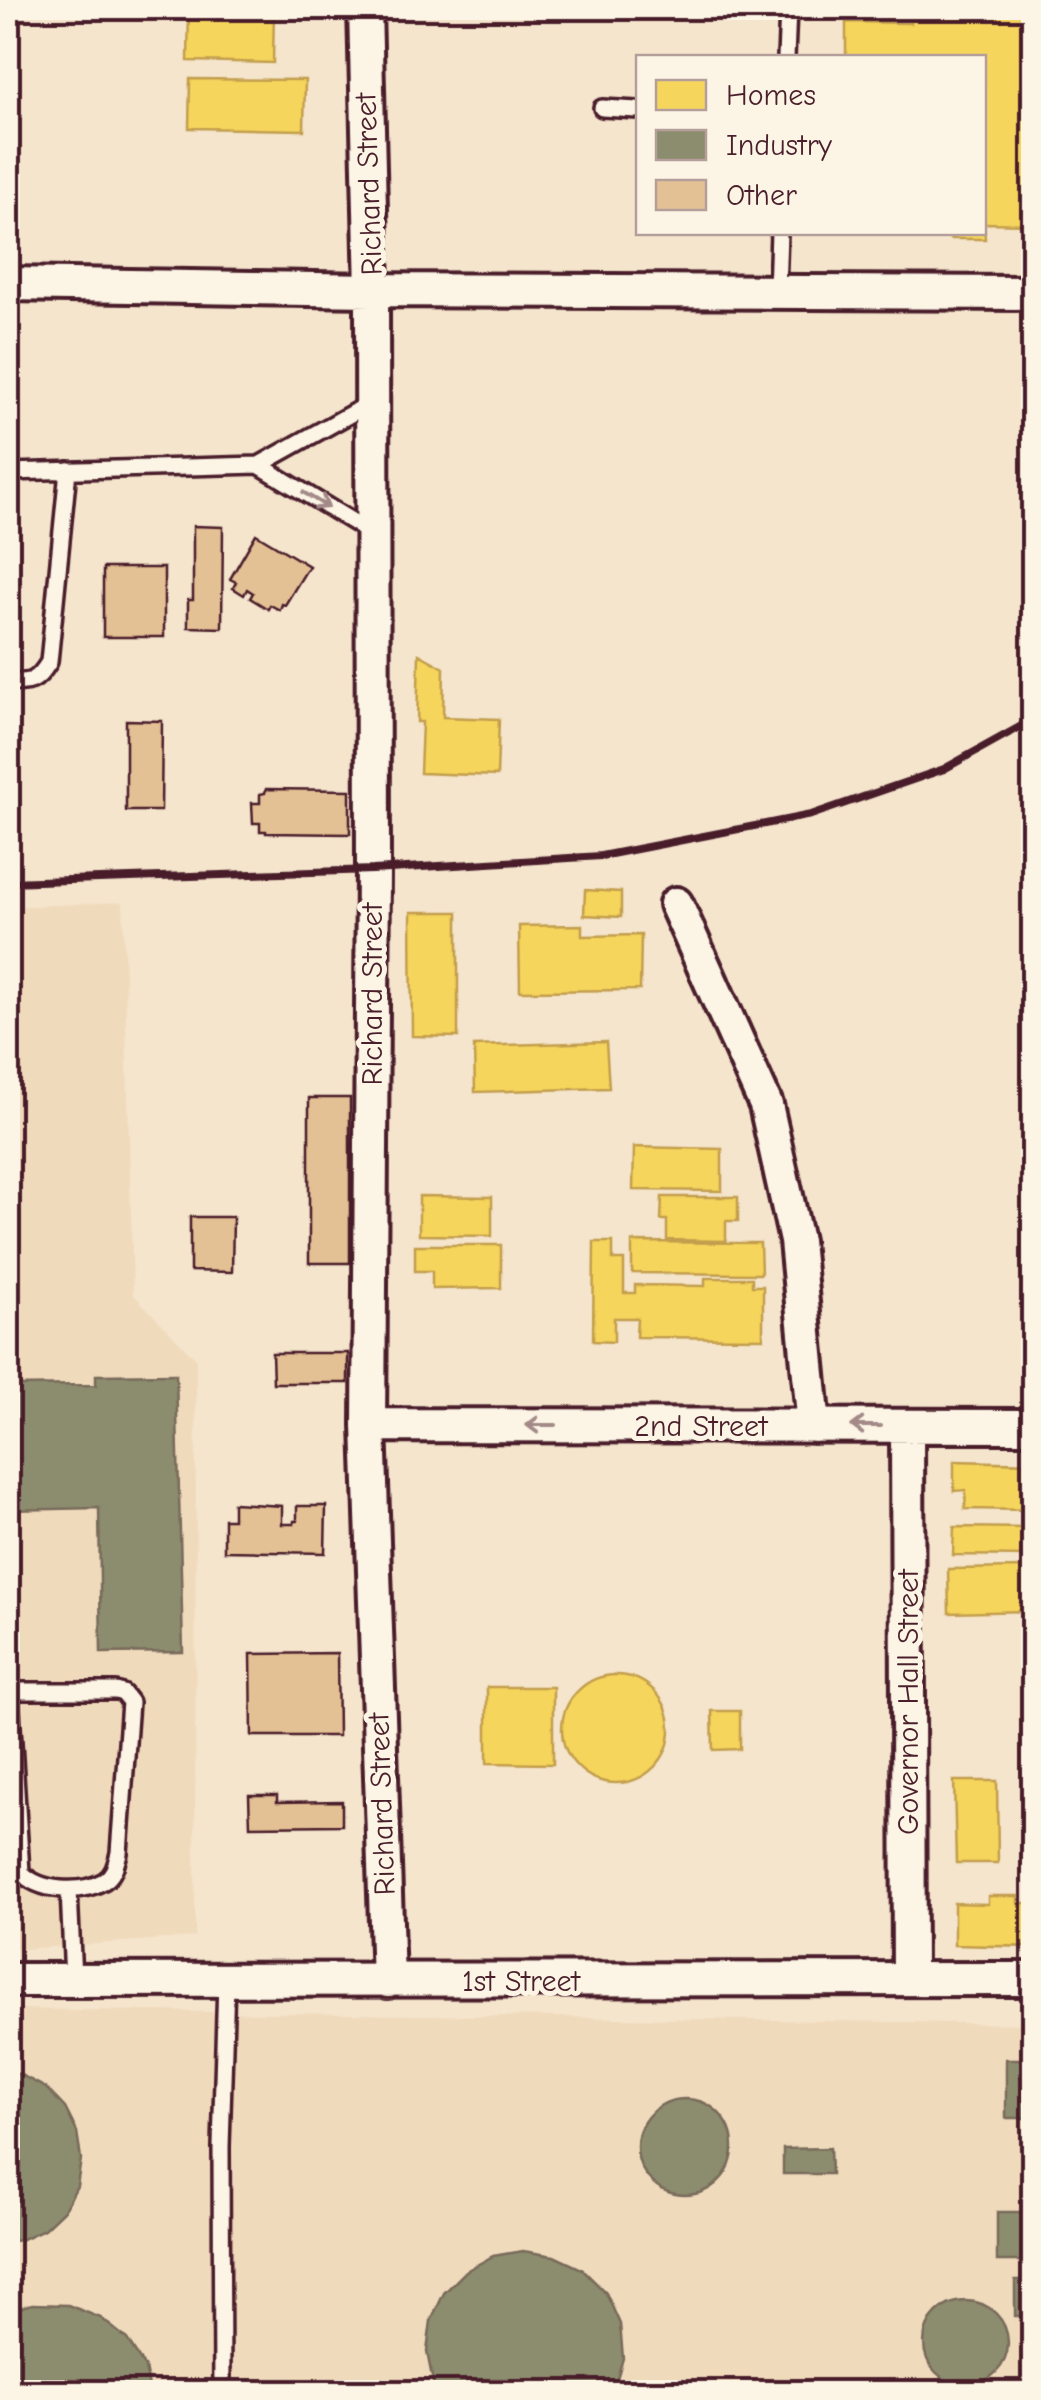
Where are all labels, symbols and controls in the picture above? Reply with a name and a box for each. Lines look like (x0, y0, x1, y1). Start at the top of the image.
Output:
legend (636, 55, 986, 235)
text: Homes (726, 78, 816, 113)
street label: Richard Street (348, 91, 390, 276)
text: Industry (726, 128, 833, 163)
text: Other (726, 178, 797, 213)
one-way arrow (301, 490, 330, 510)
street label: Richard Street (355, 901, 390, 1085)
street label: 2nd Street (634, 1409, 769, 1444)
one-way arrow (526, 1416, 558, 1434)
one-way arrow (851, 1416, 884, 1436)
street label: Governor Hall Street (891, 1568, 926, 1835)
street label: Richard Street (361, 1711, 403, 1896)
street label: 1st Street (462, 1964, 581, 1999)

